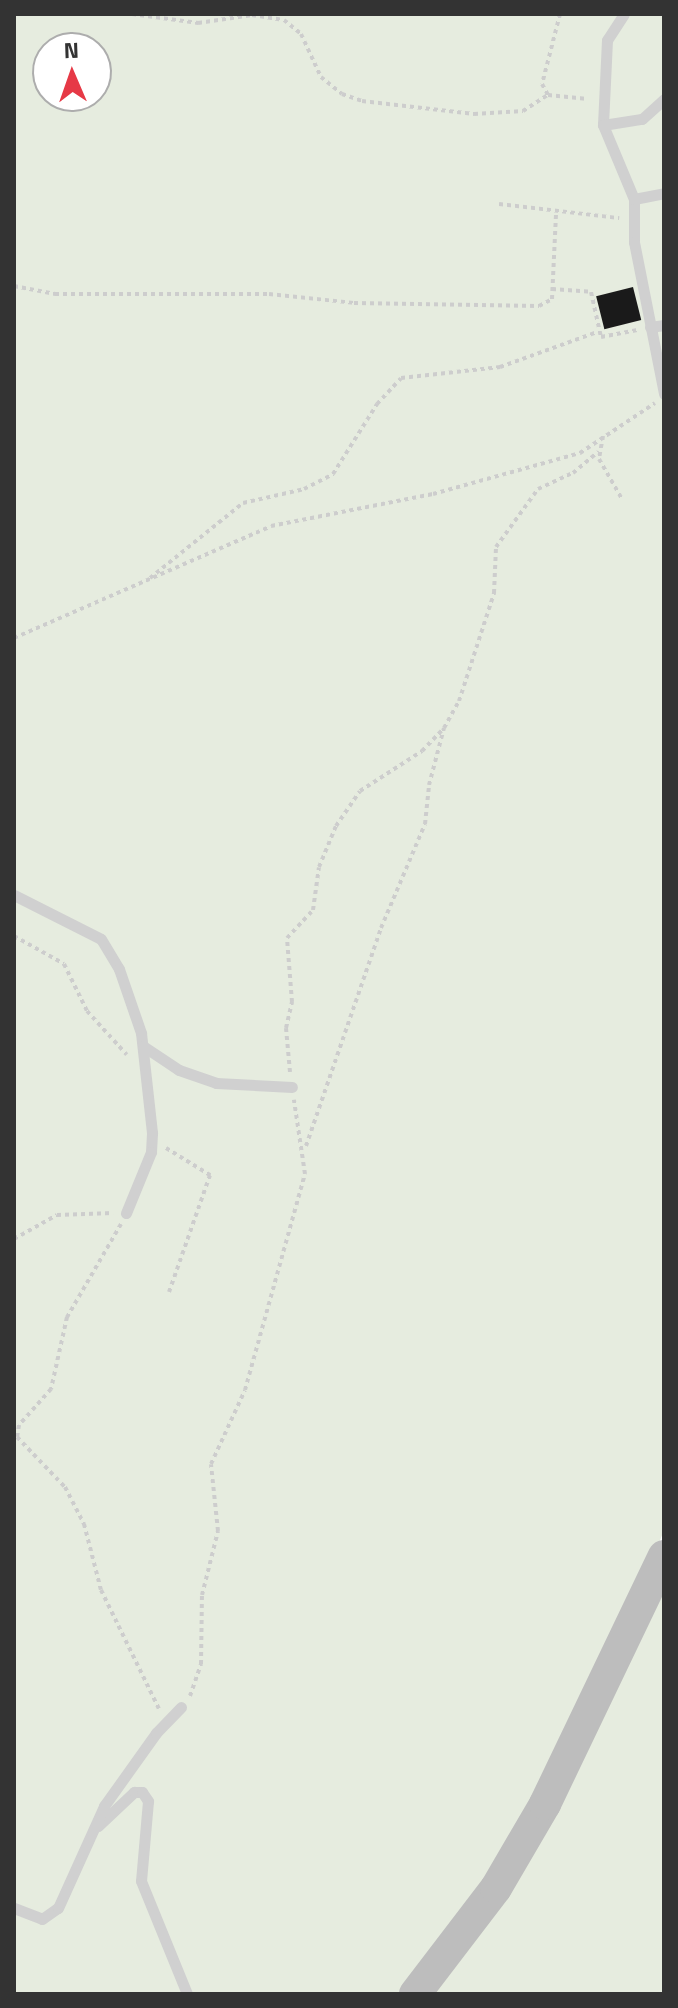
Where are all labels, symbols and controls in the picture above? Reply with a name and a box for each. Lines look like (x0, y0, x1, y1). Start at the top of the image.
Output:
north arrow (32, 32, 112, 112)
text: N (63, 33, 79, 67)

